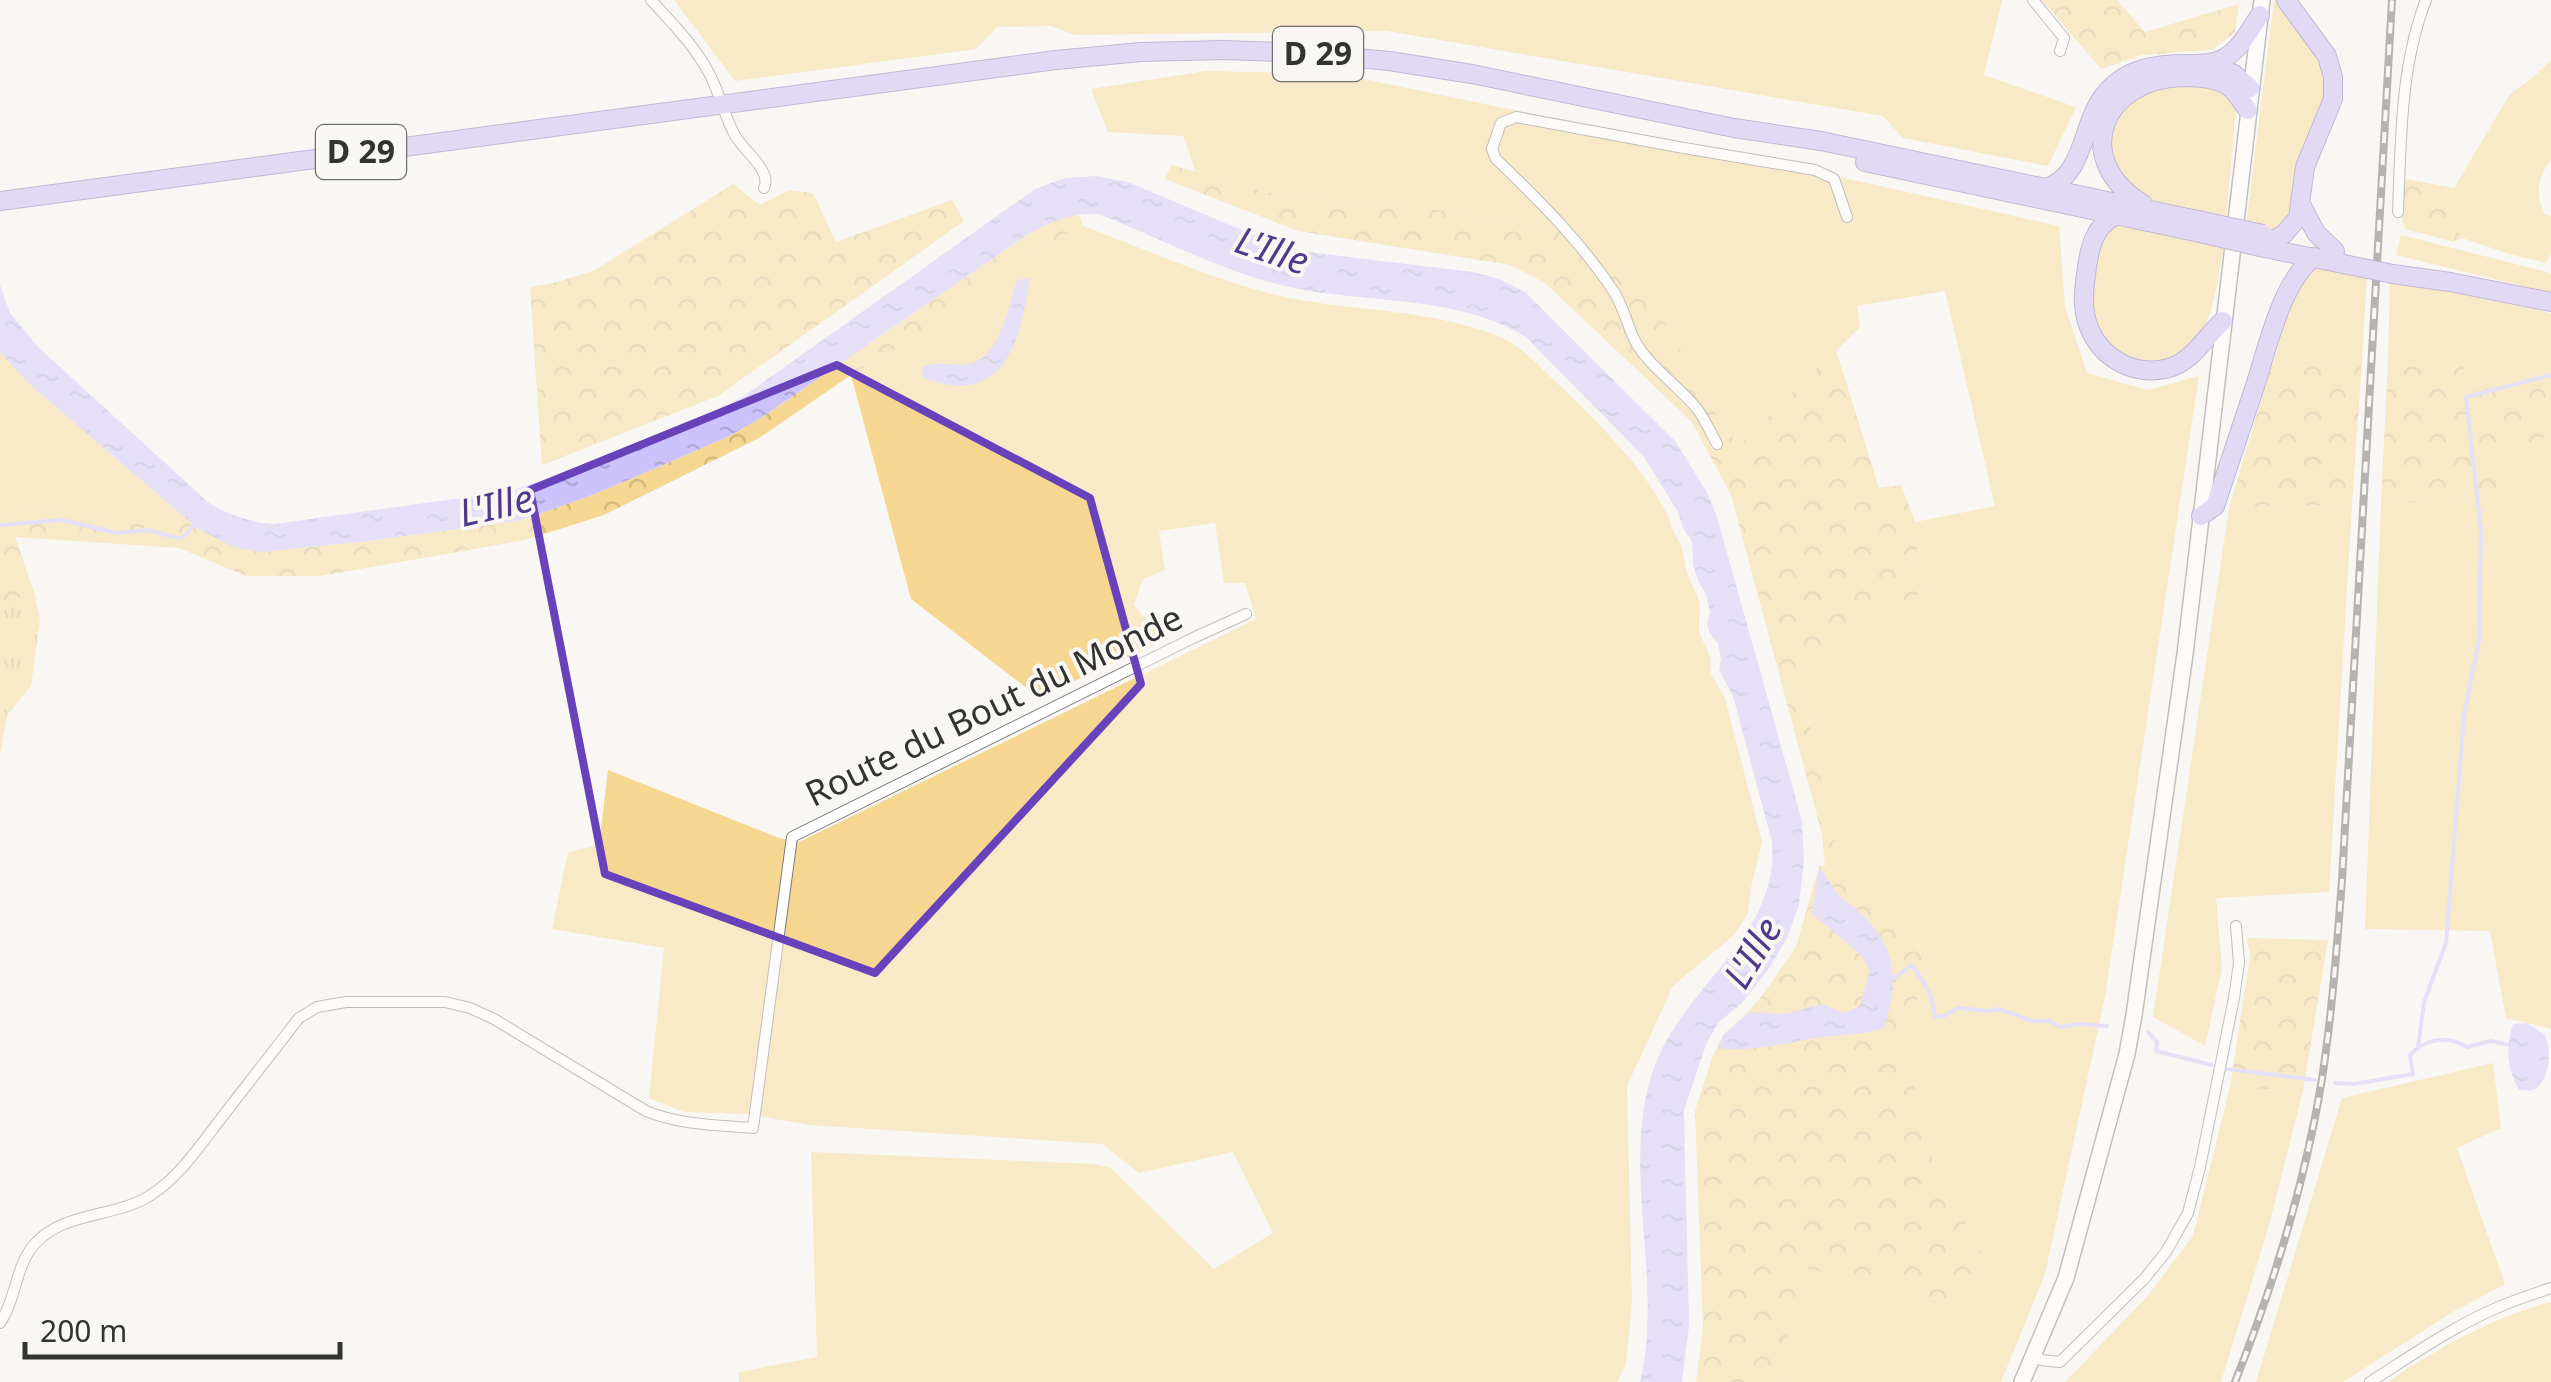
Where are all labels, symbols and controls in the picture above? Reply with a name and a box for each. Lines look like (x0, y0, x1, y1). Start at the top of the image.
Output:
road number: D 29 (1273, 27, 1363, 81)
road number: D 29 (316, 125, 406, 179)
water label: L'Ille (1229, 212, 1316, 286)
water label: L'Ille (453, 470, 538, 538)
street label: Route du Bout du Monde (797, 593, 1190, 816)
water label: L'Ille (1710, 907, 1793, 997)
scale bar (25, 1297, 340, 1359)
text: 200 m (40, 1310, 127, 1351)

